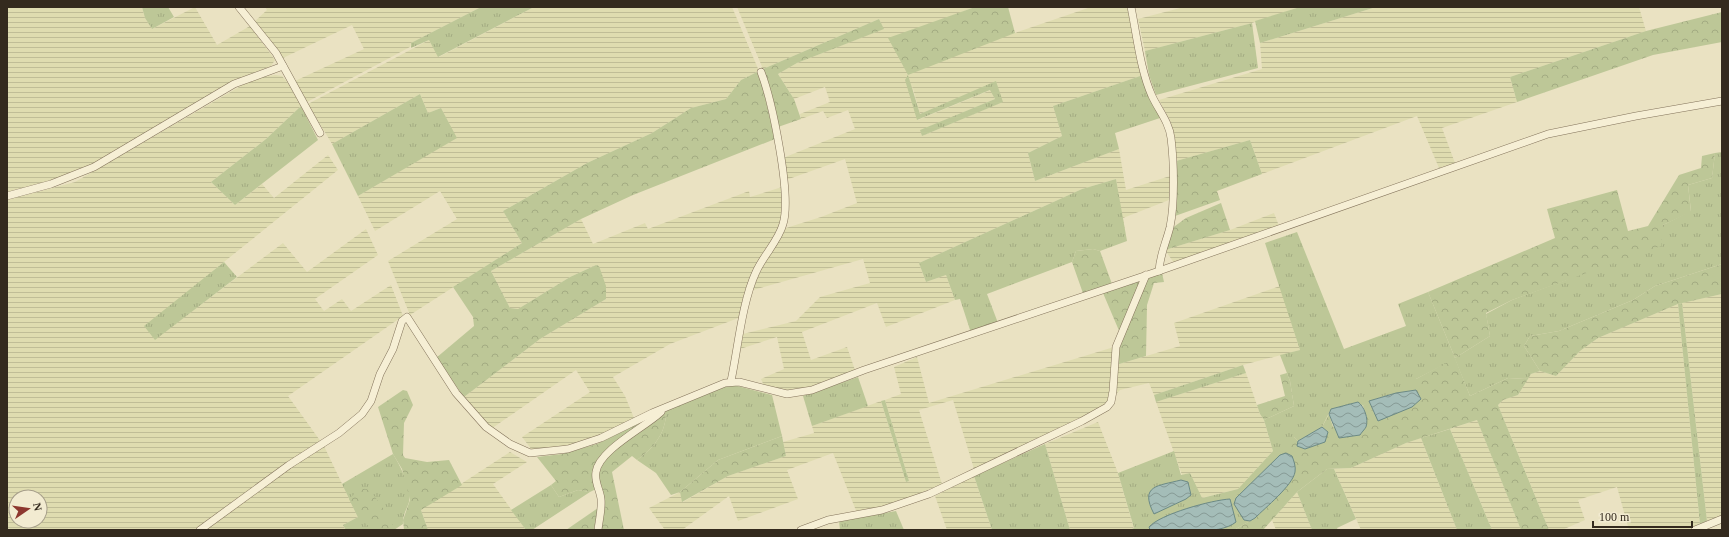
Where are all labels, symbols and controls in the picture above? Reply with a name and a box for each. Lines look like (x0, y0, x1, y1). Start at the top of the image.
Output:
north arrow (8, 489, 48, 529)
text: N (31, 502, 44, 512)
scale bar (1593, 503, 1692, 529)
text: 100 m (1599, 510, 1630, 524)

